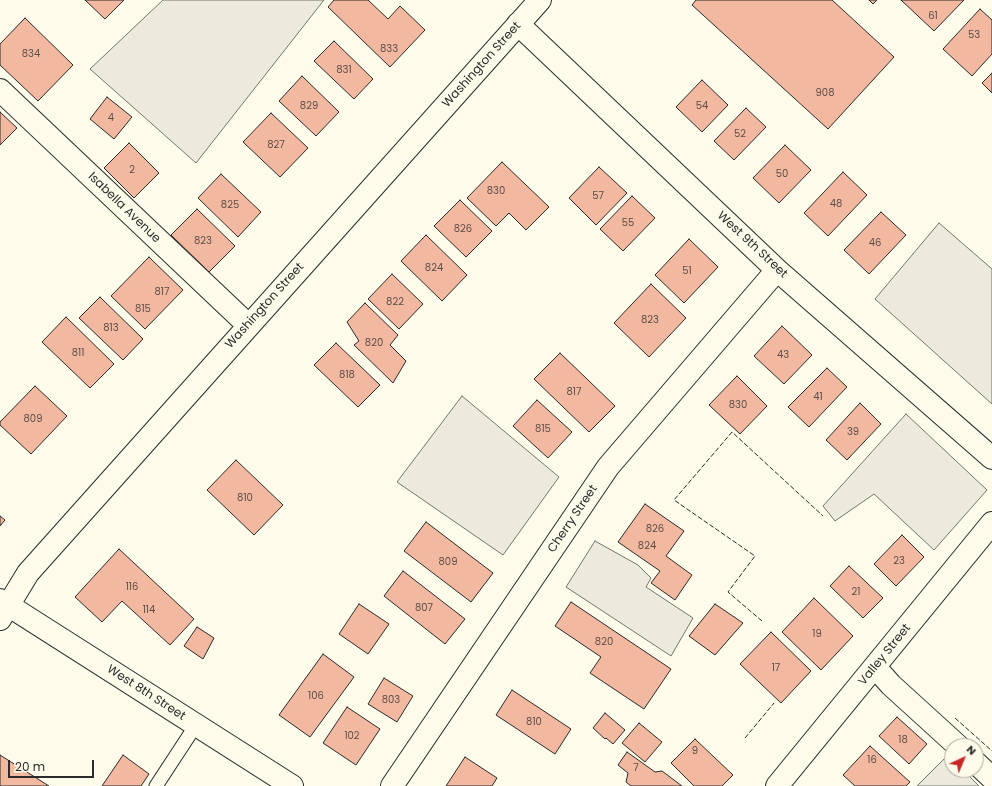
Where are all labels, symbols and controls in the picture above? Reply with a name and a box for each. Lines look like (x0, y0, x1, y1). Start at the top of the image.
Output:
house number: 61 (928, 10, 938, 22)
street label: Washington Street (440, 19, 524, 111)
house number: 53 (968, 29, 980, 41)
house number: 833 (380, 43, 398, 55)
house number: 834 (22, 48, 40, 60)
house number: 831 (336, 64, 352, 76)
house number: 908 (816, 87, 834, 99)
house number: 829 (300, 100, 318, 112)
house number: 54 (696, 100, 708, 112)
house number: 4 (108, 112, 114, 124)
house number: 52 (734, 128, 746, 140)
house number: 827 (267, 139, 285, 151)
house number: 2 (129, 164, 135, 176)
house number: 50 (776, 168, 788, 180)
street label: Isabella Avenue (85, 170, 163, 246)
house number: 830 (487, 185, 505, 197)
house number: 57 (592, 190, 604, 202)
house number: 48 (830, 198, 842, 210)
house number: 825 (221, 199, 239, 211)
street label: West 9th Street (714, 209, 790, 281)
house number: 55 (622, 217, 634, 229)
house number: 826 (454, 223, 472, 235)
house number: 823 (194, 235, 212, 247)
house number: 46 (869, 237, 881, 249)
street label: Washington Street (223, 260, 307, 352)
house number: 824 (425, 262, 443, 274)
house number: 51 (682, 265, 692, 277)
house number: 817 (155, 286, 169, 298)
house number: 822 (386, 296, 404, 308)
house number: 815 (135, 303, 151, 315)
house number: 823 (641, 314, 659, 326)
house number: 813 (103, 322, 119, 334)
house number: 820 (365, 337, 383, 349)
house number: 811 (72, 347, 84, 359)
house number: 43 (777, 349, 789, 361)
house number: 818 (339, 369, 355, 381)
house number: 817 (567, 386, 581, 398)
house number: 41 (813, 391, 823, 403)
house number: 830 (729, 399, 747, 411)
house number: 809 (24, 413, 42, 425)
house number: 815 (535, 423, 551, 435)
house number: 39 (847, 426, 859, 438)
street label: Cherry Street (545, 482, 601, 556)
house number: 810 (237, 492, 253, 504)
house number: 826 (646, 523, 664, 535)
house number: 824 (638, 540, 656, 552)
house number: 23 (893, 555, 905, 567)
house number: 809 (439, 556, 457, 568)
house number: 116 (126, 581, 138, 593)
house number: 21 (852, 586, 860, 598)
house number: 807 (415, 602, 433, 614)
house number: 114 (143, 604, 155, 616)
street label: Valley Street (856, 621, 914, 689)
house number: 19 (812, 628, 822, 640)
house number: 820 (595, 636, 613, 648)
street label: West 8th Street (104, 662, 188, 724)
house number: 17 (772, 662, 780, 674)
house number: 106 (308, 690, 324, 702)
house number: 803 (382, 694, 400, 706)
house number: 810 (526, 716, 542, 728)
house number: 102 (344, 730, 360, 742)
house number: 18 (898, 734, 908, 746)
north arrow (944, 738, 984, 778)
text: N (963, 741, 980, 759)
house number: 9 (692, 745, 698, 757)
scale bar (10, 752, 96, 778)
house number: 16 (867, 754, 877, 766)
text: 20 m (15, 758, 45, 775)
house number: 7 (633, 762, 639, 774)

